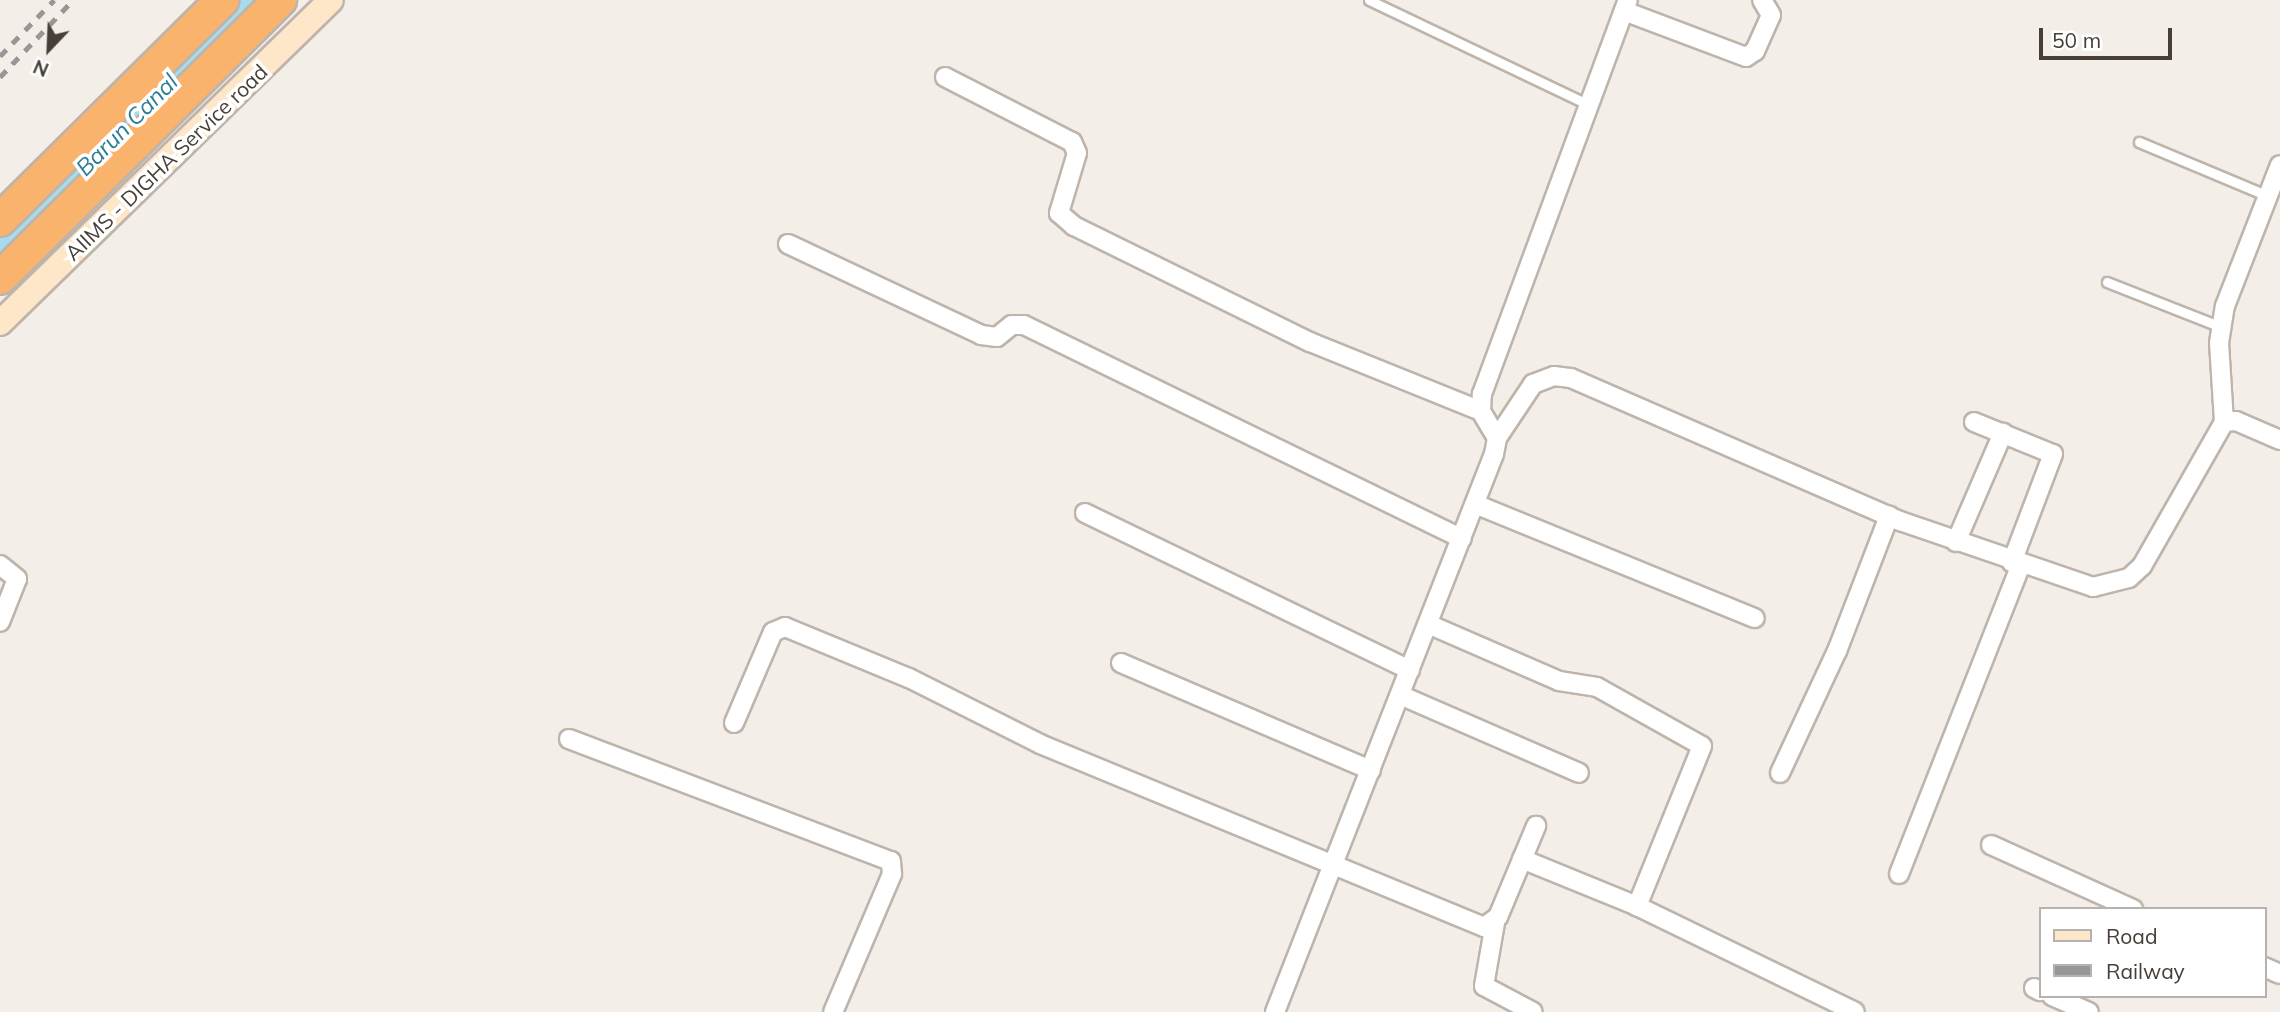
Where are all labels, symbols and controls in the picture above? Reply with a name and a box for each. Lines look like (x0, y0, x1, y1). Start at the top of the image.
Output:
north arrow (14, 14, 84, 84)
scale bar (2042, 14, 2175, 58)
text: 50 m (2052, 27, 2101, 53)
text: N (30, 54, 52, 82)
street label: AIIMS - DIGHA Service road (60, 59, 272, 265)
water label: Barun Canal (70, 68, 184, 182)
legend (2038, 907, 2266, 998)
text: Road (2106, 923, 2157, 949)
text: Railway (2106, 958, 2185, 984)

